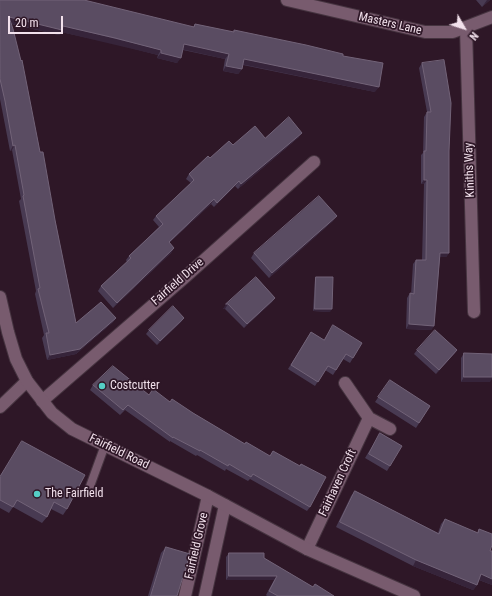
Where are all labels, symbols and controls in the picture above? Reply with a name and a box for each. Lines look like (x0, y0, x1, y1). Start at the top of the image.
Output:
scale bar (10, 8, 65, 34)
north arrow (444, 8, 484, 48)
street label: Masters Lane (357, 10, 423, 38)
text: 20 m (15, 16, 39, 30)
text: N (467, 29, 481, 43)
street label: Kiniths Way (462, 142, 478, 198)
street label: Fairfield Drive (149, 255, 207, 309)
place label: Costcutter (110, 379, 160, 393)
marker: Costcutter (97, 381, 107, 391)
street label: Fairfield Road (87, 431, 151, 473)
street label: Fairhaven Croft (316, 447, 360, 519)
place label: The Fairfield (45, 487, 103, 501)
marker: The Fairfield (32, 489, 42, 499)
street label: Fairfield Grove (182, 511, 212, 581)

